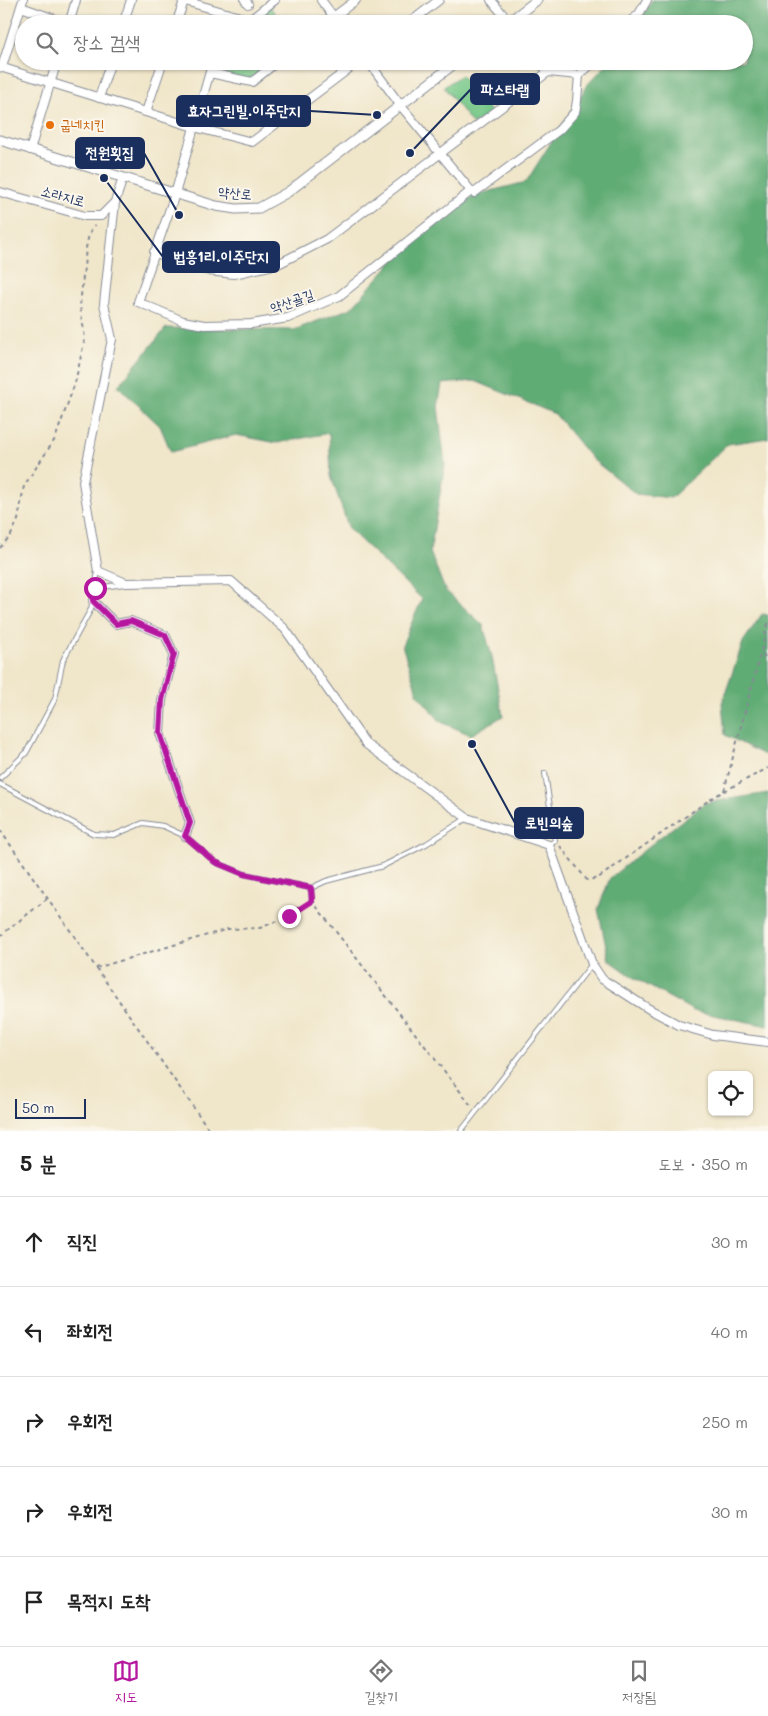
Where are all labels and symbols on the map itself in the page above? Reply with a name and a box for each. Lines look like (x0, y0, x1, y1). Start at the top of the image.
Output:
callout: 파스타랩 (471, 74, 539, 104)
text: 파스타랩 (481, 79, 529, 99)
callout: 효자그린빌.이주단지 (177, 96, 310, 126)
text: 효자그린빌.이주단지 (187, 100, 301, 120)
place label: 굽네치킨 (60, 115, 105, 134)
marker: 굽네치킨 (44, 119, 56, 131)
callout: 전원횟집 (76, 138, 144, 168)
text: 전원횟집 (85, 142, 134, 162)
street label: 소라지로 (39, 181, 87, 211)
street label: 약산로 (217, 182, 253, 203)
callout: 법흥1리.이주단지 (163, 242, 279, 272)
text: 법흥1리.이주단지 (173, 246, 269, 266)
street label: 약산골길 (267, 284, 317, 317)
route start (84, 577, 107, 600)
callout: 로빈의숲 (515, 808, 583, 838)
text: 로빈의숲 (525, 812, 573, 832)
route end (278, 905, 301, 928)
scale bar (15, 1096, 86, 1119)

